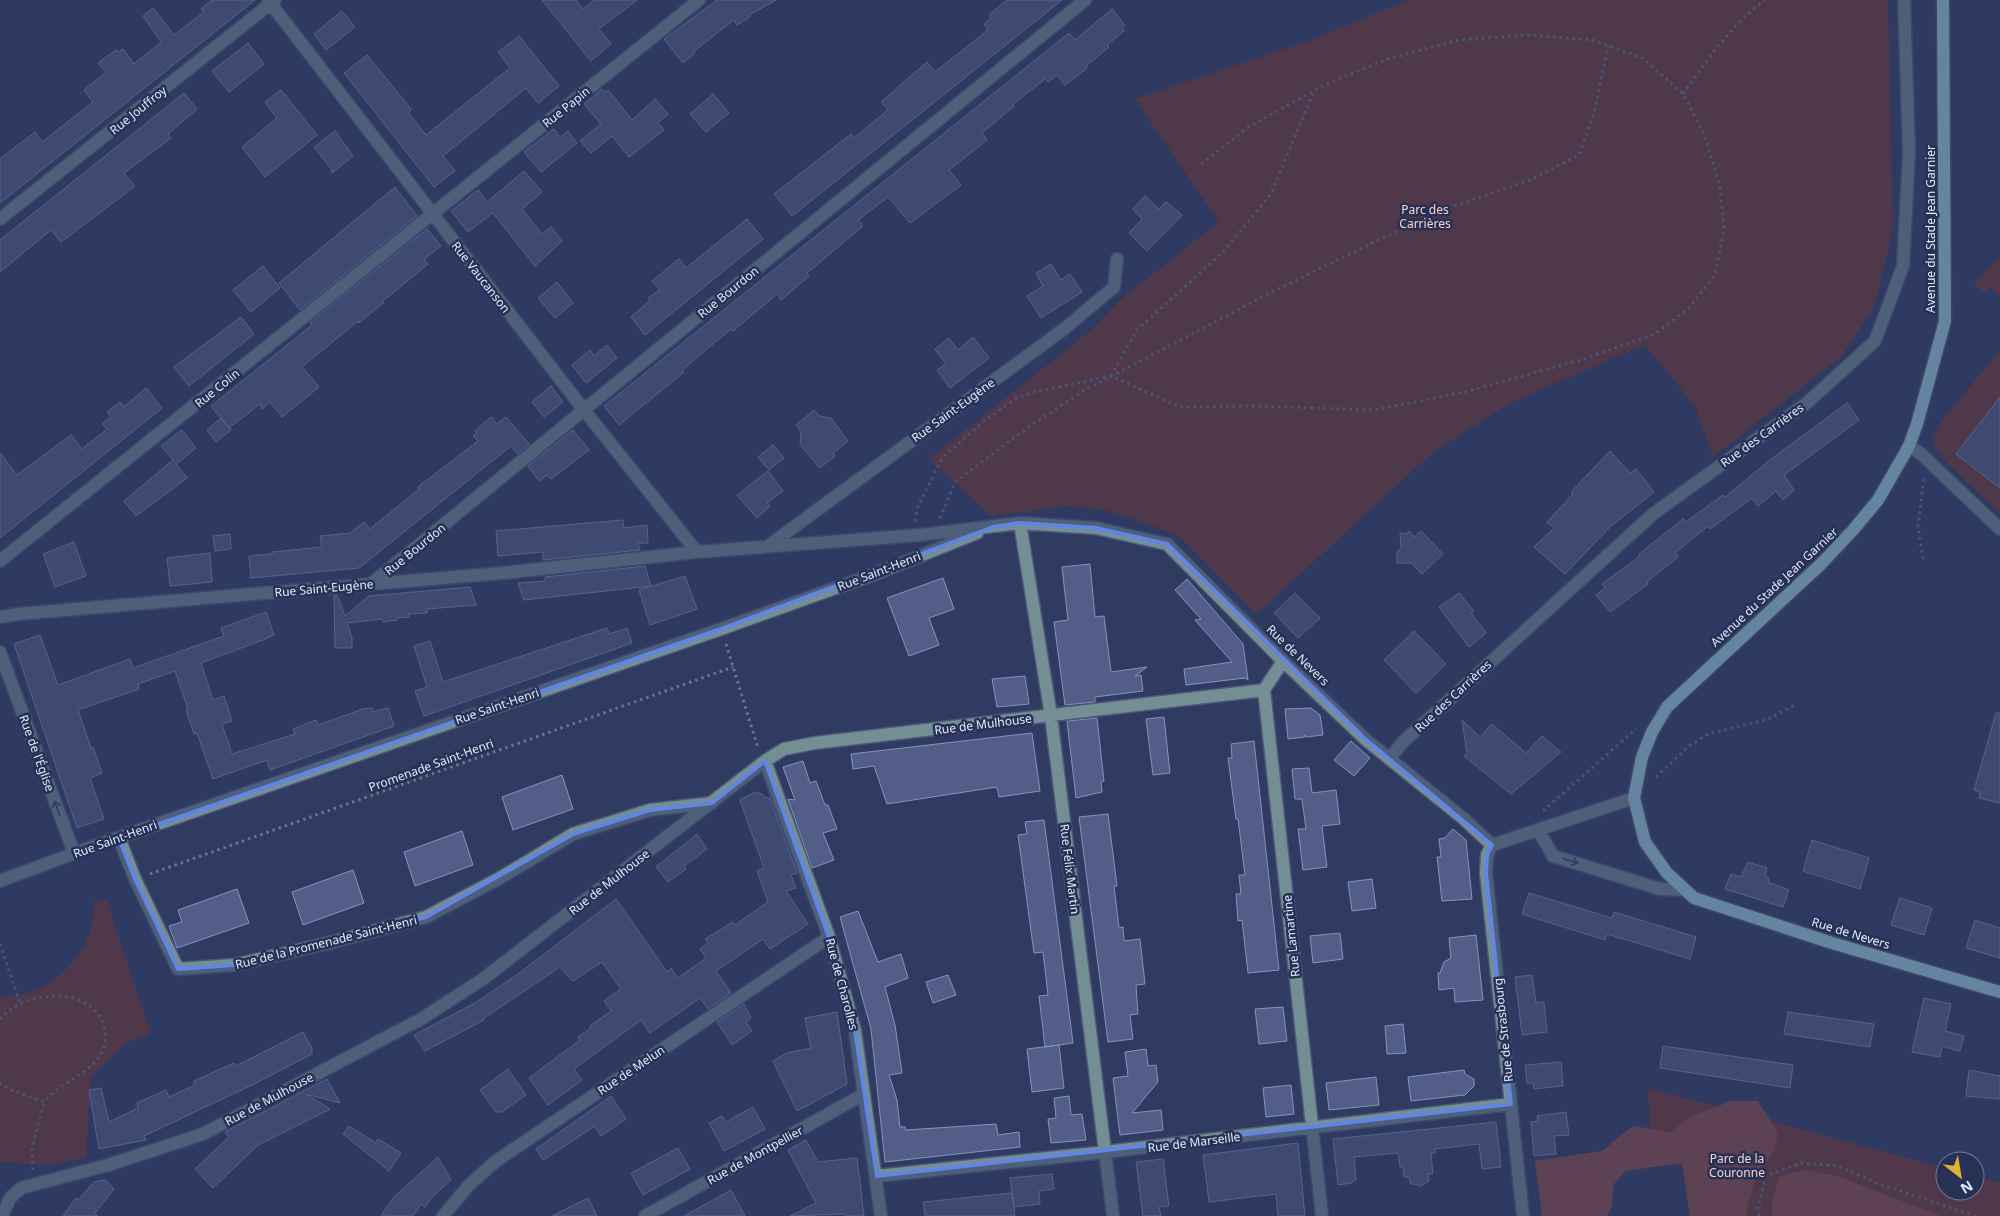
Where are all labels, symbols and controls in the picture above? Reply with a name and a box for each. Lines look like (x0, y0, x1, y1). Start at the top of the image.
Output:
street label: Rue Jouffroy (106, 81, 171, 138)
street label: Rue Papin (539, 83, 593, 131)
street label: Avenue du Stade Jean Garnier (1922, 145, 1939, 313)
park label: Parc des Carrières (1399, 201, 1451, 232)
street label: Rue Vaucanson (448, 238, 514, 316)
street label: Rue Bourdon (694, 262, 762, 322)
street label: Rue Colin (191, 365, 243, 411)
street label: Rue Saint-Eugène (908, 374, 998, 446)
street label: Rue des Carrières (1717, 399, 1807, 471)
street label: Rue Bourdon (381, 519, 449, 579)
street label: Avenue du Stade Jean Garnier (1707, 523, 1841, 651)
street label: Rue Saint-Henri (835, 547, 923, 595)
street label: Rue Saint-Eugène (274, 575, 374, 601)
street label: Rue de Nevers (1263, 621, 1333, 690)
street label: Rue des Carrières (1411, 656, 1495, 736)
street label: Rue Saint-Henri (453, 684, 541, 728)
street label: Rue de Mulhouse (933, 710, 1033, 738)
street label: Rue de l'Église (15, 712, 59, 794)
street label: Promenade Saint-Henri (366, 734, 496, 796)
one-way arrow (52, 801, 61, 816)
street label: Rue Saint-Henri (71, 816, 159, 862)
street label: Rue Félix Martin (1056, 823, 1084, 915)
street label: Rue de Mulhouse (565, 845, 653, 919)
one-way arrow (1563, 857, 1579, 867)
street label: Rue Lamartine (1278, 894, 1304, 978)
street label: Rue de la Promenade Saint-Henri (233, 911, 419, 973)
street label: Rue de Nevers (1810, 913, 1893, 953)
street label: Rue de Charolles (822, 936, 862, 1032)
street label: Rue de Strasbourg (1489, 977, 1517, 1083)
street label: Rue de Melun (594, 1041, 668, 1099)
street label: Rue de Mulhouse (222, 1068, 316, 1130)
street label: Rue de Montpellier (704, 1122, 806, 1188)
street label: Rue de Marseille (1147, 1128, 1242, 1156)
park label: Parc de la Couronne (1709, 1150, 1765, 1181)
north arrow (1935, 1151, 1985, 1201)
text: N (1957, 1176, 1977, 1199)

